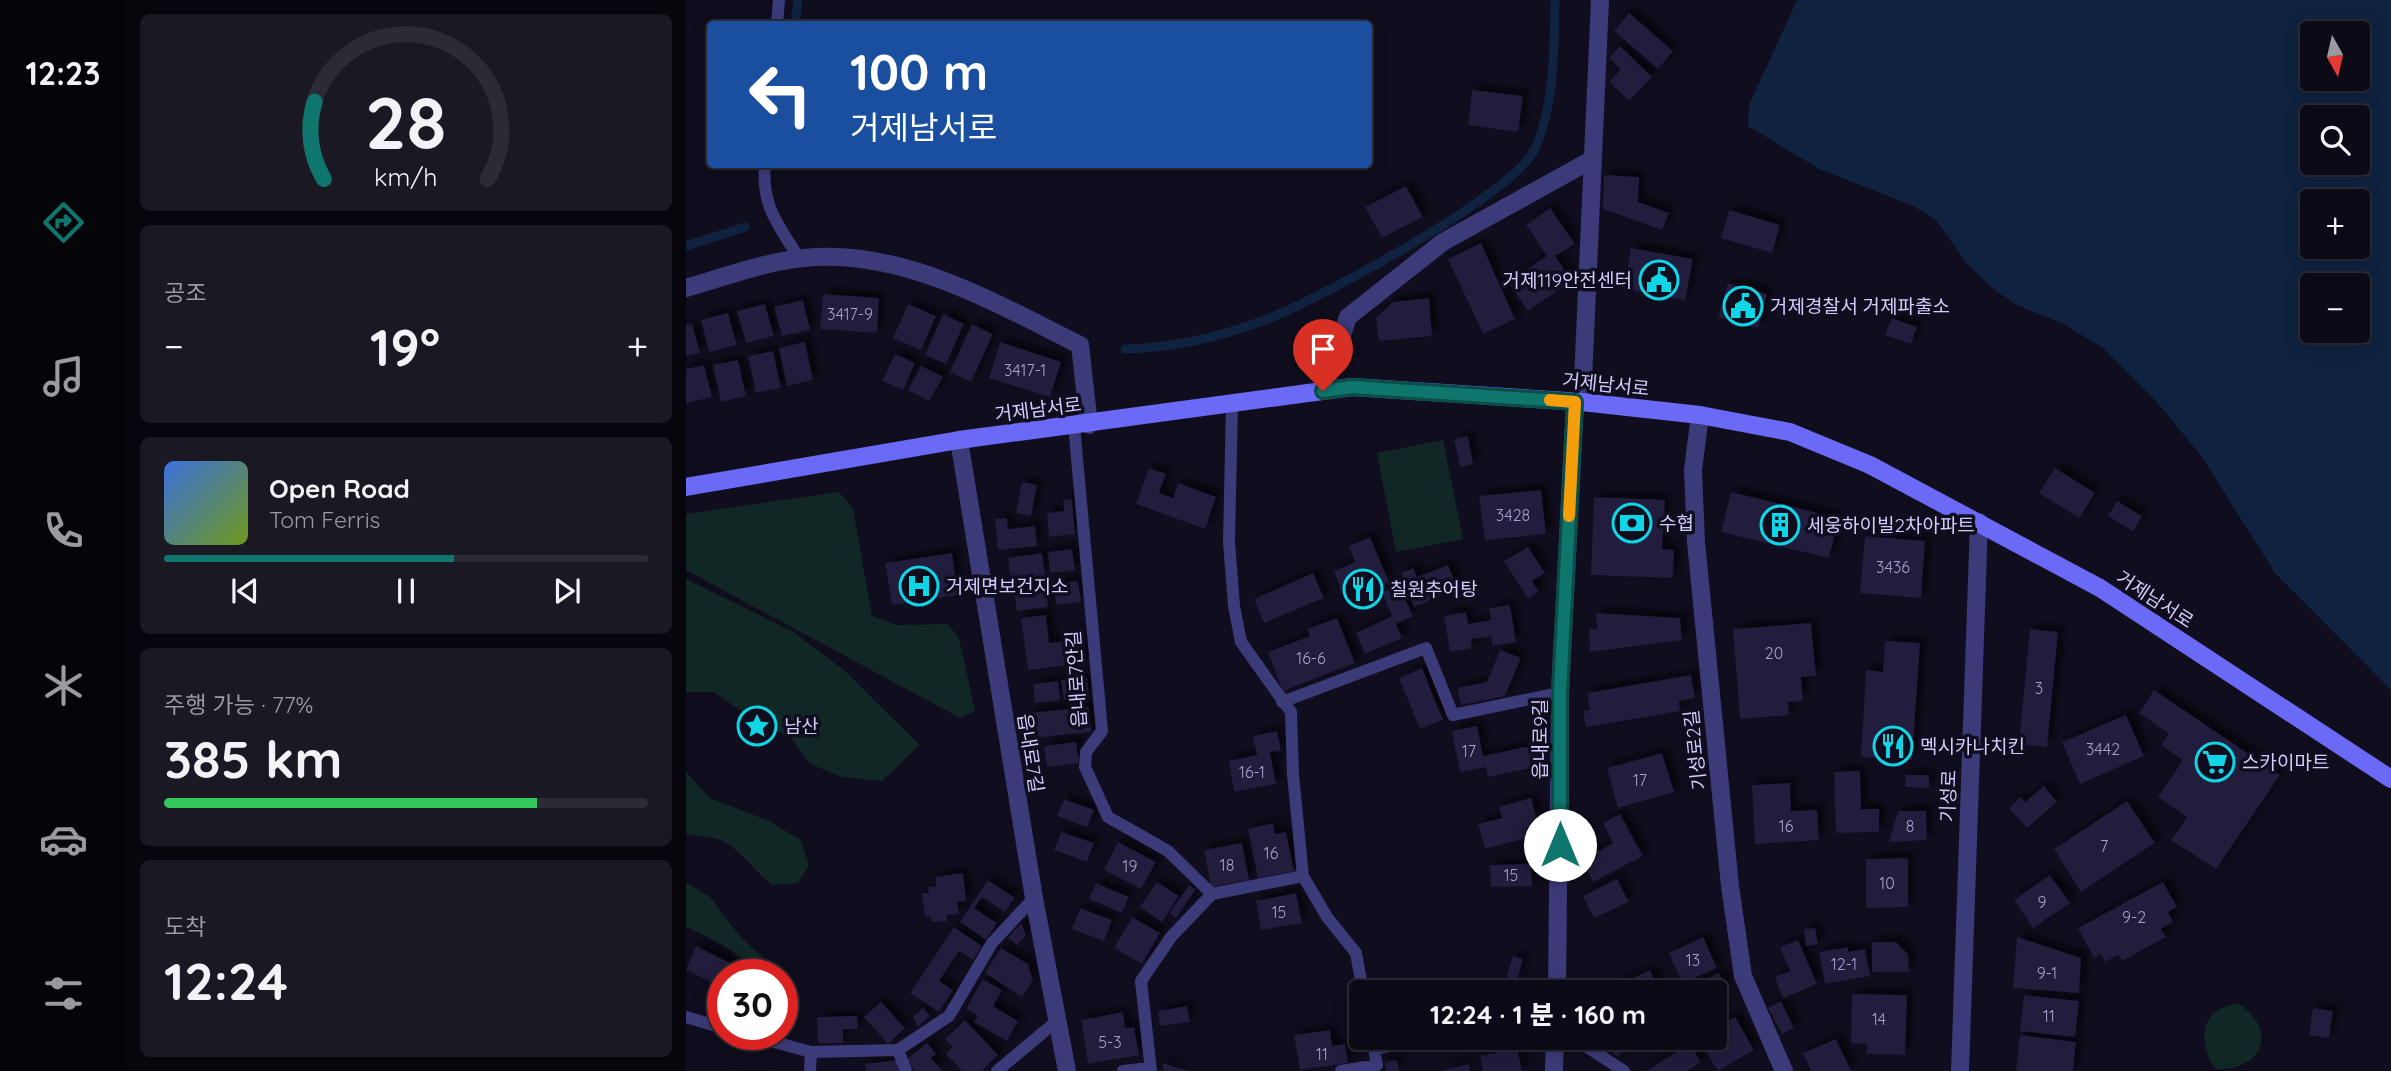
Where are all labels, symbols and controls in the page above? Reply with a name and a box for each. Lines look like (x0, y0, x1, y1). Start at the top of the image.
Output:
north arrow (2300, 21, 2370, 91)
map controls (2300, 21, 2370, 343)
text: 100 m (850, 41, 988, 102)
icon: left (735, 49, 826, 140)
text: 12:23 (26, 53, 100, 93)
text: 28 (365, 76, 447, 167)
button: search (2300, 105, 2370, 175)
text: 거제남서로 (850, 107, 997, 147)
text: km/h (374, 161, 438, 192)
button: + (2300, 189, 2370, 259)
icon: directions (39, 198, 88, 247)
public building icon: 거제119안전센터 (1638, 259, 1680, 301)
place label: 거제119안전센터 (1502, 268, 1632, 292)
button: − (2300, 273, 2370, 343)
text: 공조 (164, 278, 206, 307)
public building icon: 거제경찰서 거제파출소 (1722, 285, 1764, 327)
place label: 거제경찰서 거제파출소 (1770, 294, 1950, 318)
house number: 3417-9 (827, 304, 873, 324)
text: 19° (370, 314, 440, 379)
pin (1293, 319, 1353, 391)
text: − (164, 322, 184, 370)
text: + (627, 322, 648, 370)
icon: arrive (1304, 330, 1342, 368)
icon: music (39, 352, 88, 401)
house number: 3417-1 (1004, 360, 1046, 380)
street label: 거제남서로 (1561, 367, 1651, 401)
street label: 거제남서로 (993, 392, 1083, 426)
text: Open Road (269, 472, 410, 505)
bank icon: 수협 (1611, 502, 1653, 544)
building icon: 세웅하이빌2차아파트 (1759, 504, 1801, 546)
text: Tom Ferris (269, 505, 380, 534)
house number: 3428 (1496, 505, 1530, 525)
icon: phone (39, 506, 88, 555)
place label: 수협 (1659, 511, 1694, 535)
place label: 세웅하이빌2차아파트 (1807, 513, 1975, 537)
house number: 3436 (1876, 557, 1910, 577)
hospital icon: 거제면보건지소 (898, 565, 940, 607)
street label: 거제남서로 (2112, 565, 2198, 633)
restaurant icon: 칠원추어탕 (1342, 568, 1384, 610)
icon: previous (226, 572, 264, 610)
icon: pause (387, 572, 425, 610)
icon: next (548, 572, 586, 610)
place label: 거제면보건지소 (946, 574, 1068, 598)
place label: 칠원추어탕 (1390, 577, 1478, 601)
street label: 읍내로7안길 (1061, 630, 1091, 728)
house number: 20 (1765, 643, 1783, 663)
house number: 16-6 (1296, 648, 1326, 668)
icon: climate (39, 661, 88, 710)
house number: 3 (2035, 678, 2043, 698)
text: 주행 가능 · 77% (164, 690, 313, 719)
street label: 읍내로9길 (1528, 699, 1552, 779)
place icon: 남산 (736, 705, 778, 747)
street label: 기성로2길 (1679, 709, 1711, 791)
street label: 읍내로7길 (1013, 712, 1049, 794)
place label: 남산 (784, 714, 819, 738)
restaurant icon: 멕시카나치킨 (1872, 725, 1914, 767)
text: 385 km (164, 726, 342, 791)
place label: 멕시카나치킨 (1920, 734, 2025, 758)
house number: 3442 (2086, 739, 2120, 759)
house number: 17 (1462, 741, 1476, 761)
supermarket icon: 스카이마트 (2194, 741, 2236, 783)
place label: 스카이마트 (2242, 750, 2329, 774)
house number: 16-1 (1239, 762, 1265, 782)
street label: 기성로 (1935, 769, 1961, 823)
house number: 17 (1633, 770, 1647, 790)
position arrow (1523, 808, 1597, 882)
icon: car (39, 815, 88, 864)
house number: 16 (1779, 816, 1794, 836)
house number: 8 (1906, 816, 1914, 836)
house number: 7 (2100, 836, 2108, 856)
house number: 16 (1264, 843, 1279, 863)
house number: 18 (1220, 855, 1234, 875)
house number: 19 (1123, 856, 1137, 876)
house number: 15 (1504, 865, 1518, 885)
house number: 10 (1879, 873, 1895, 893)
house number: 9 (2038, 892, 2047, 912)
house number: 15 (1272, 902, 1286, 922)
house number: 9-2 (2122, 907, 2146, 927)
text: 도착 (164, 912, 206, 941)
text: 12:24 (164, 948, 288, 1013)
house number: 13 (1686, 950, 1700, 970)
house number: 12-1 (1831, 954, 1857, 974)
speed limit sign: 30 (707, 959, 798, 1050)
house number: 9-1 (2037, 963, 2057, 983)
icon: filters (39, 969, 88, 1018)
text: 12:24 · 1 분 · 160 m (1430, 998, 1646, 1031)
house number: 11 (2043, 1006, 2055, 1026)
house number: 14 (1872, 1009, 1886, 1029)
house number: 5-3 (1098, 1032, 1122, 1052)
house number: 11 (1316, 1044, 1328, 1064)

